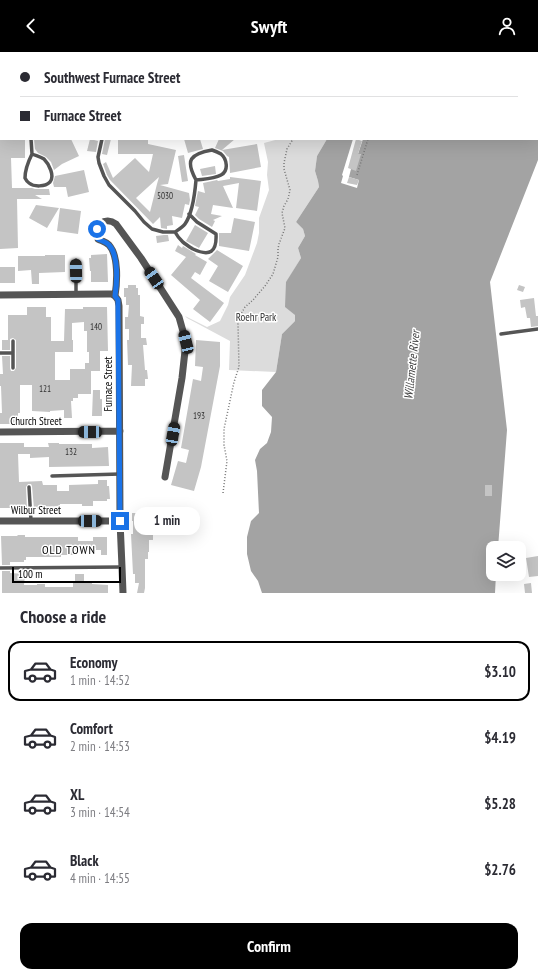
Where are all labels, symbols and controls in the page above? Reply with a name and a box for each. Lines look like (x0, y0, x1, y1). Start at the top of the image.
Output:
icon: back (20, 15, 42, 37)
text: Swyft (251, 15, 287, 38)
icon: person (496, 15, 518, 37)
text: Southwest Furnace Street (44, 68, 180, 87)
text: Furnace Street (44, 106, 121, 125)
house number: 5030 (157, 190, 173, 201)
route start (88, 220, 106, 238)
car (70, 259, 82, 283)
car (142, 265, 166, 291)
park label: Roehr Park (236, 310, 277, 324)
house number: 140 (90, 321, 102, 332)
water label: Willamette River (400, 328, 423, 400)
car (177, 329, 195, 355)
street label: Furnace Street (101, 357, 115, 411)
house number: 121 (39, 383, 51, 394)
house number: 193 (193, 410, 205, 421)
street label: Church Street (10, 414, 62, 428)
car (165, 421, 181, 447)
car (78, 426, 102, 438)
house number: 132 (65, 446, 77, 457)
street label: Wilbur Street (11, 503, 61, 517)
callout: 1 min (134, 507, 200, 535)
route end (111, 512, 129, 530)
text: 1 min (154, 512, 180, 529)
car (78, 515, 102, 527)
map controls (486, 541, 526, 581)
button: layers (486, 541, 526, 581)
district label: OLD TOWN (42, 542, 96, 557)
scale bar (12, 565, 121, 584)
text: 100 m (18, 567, 42, 581)
text: Choose a ride (20, 605, 106, 628)
icon: car (22, 653, 58, 689)
text: Economy (70, 653, 118, 672)
text: $3.10 (484, 662, 516, 681)
text: 1 min · 14:52 (70, 672, 130, 689)
icon: car (22, 719, 58, 755)
text: Comfort (70, 719, 113, 738)
text: $4.19 (484, 728, 516, 747)
text: 2 min · 14:53 (70, 738, 130, 755)
icon: car (22, 785, 58, 821)
text: XL (70, 785, 84, 804)
text: $5.28 (484, 794, 516, 813)
text: 3 min · 14:54 (70, 804, 130, 821)
icon: car (22, 851, 58, 887)
text: Black (70, 851, 99, 870)
text: $2.76 (484, 860, 516, 879)
text: 4 min · 14:55 (70, 870, 130, 887)
button: Confirm (20, 923, 518, 969)

